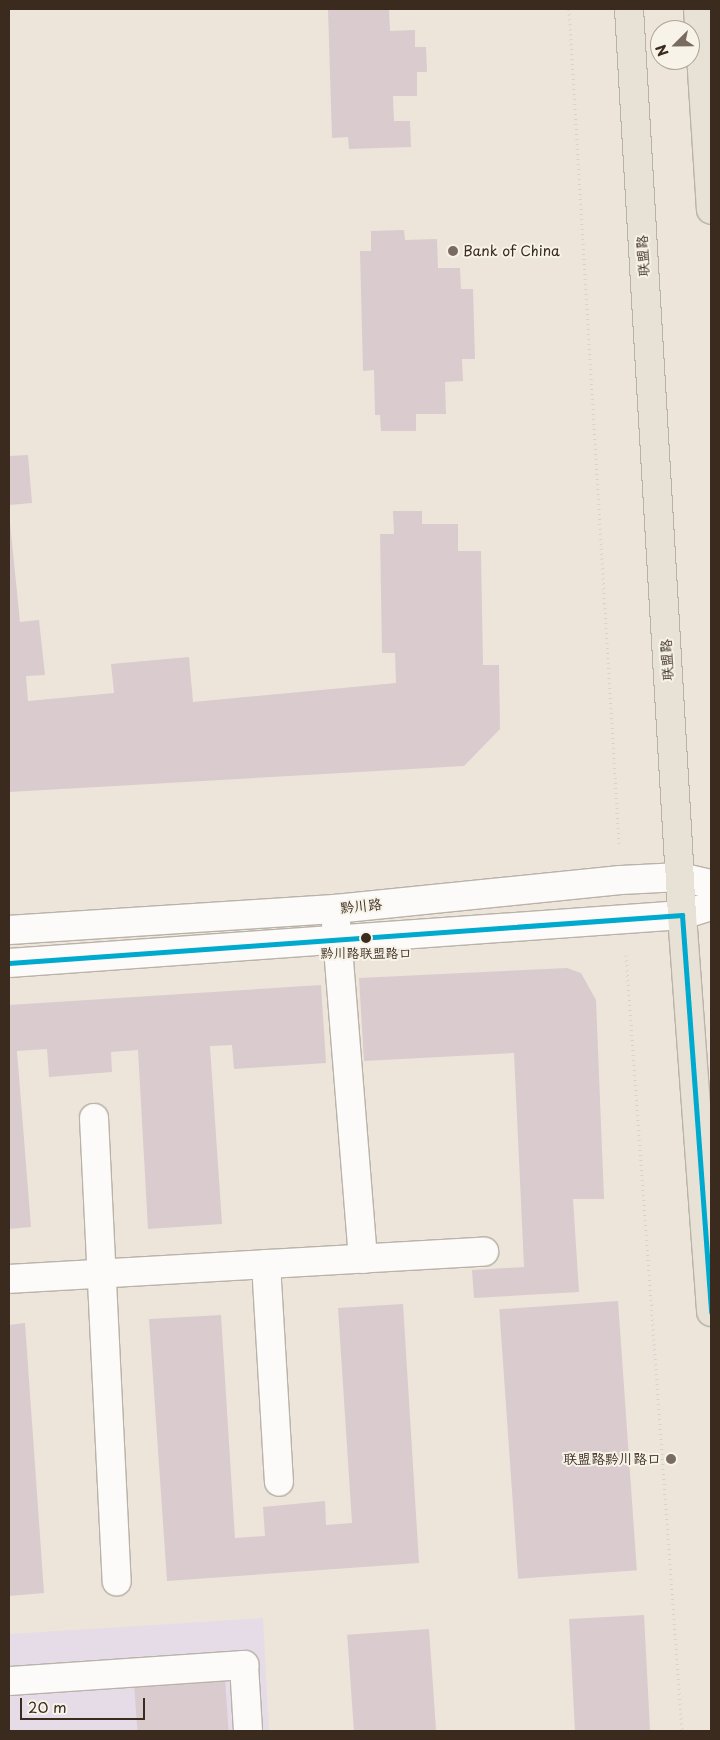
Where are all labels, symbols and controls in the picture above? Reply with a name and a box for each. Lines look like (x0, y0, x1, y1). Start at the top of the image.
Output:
north arrow (650, 20, 700, 70)
text: N (650, 41, 673, 60)
street label: 联盟路 (634, 235, 652, 277)
place label: Bank of China (463, 243, 560, 259)
marker: Bank of China (447, 245, 459, 257)
street label: 联盟路 (658, 639, 676, 681)
street label: 黔川路 (339, 895, 383, 917)
marker: 黔川路联盟路口 (361, 933, 371, 943)
place label: 黔川路联盟路口 (321, 945, 411, 961)
place label: 联盟路黔川路口 (563, 1451, 661, 1467)
marker: 联盟路黔川路口 (665, 1453, 677, 1465)
scale bar (22, 1688, 148, 1720)
text: 20 m (28, 1695, 67, 1718)

